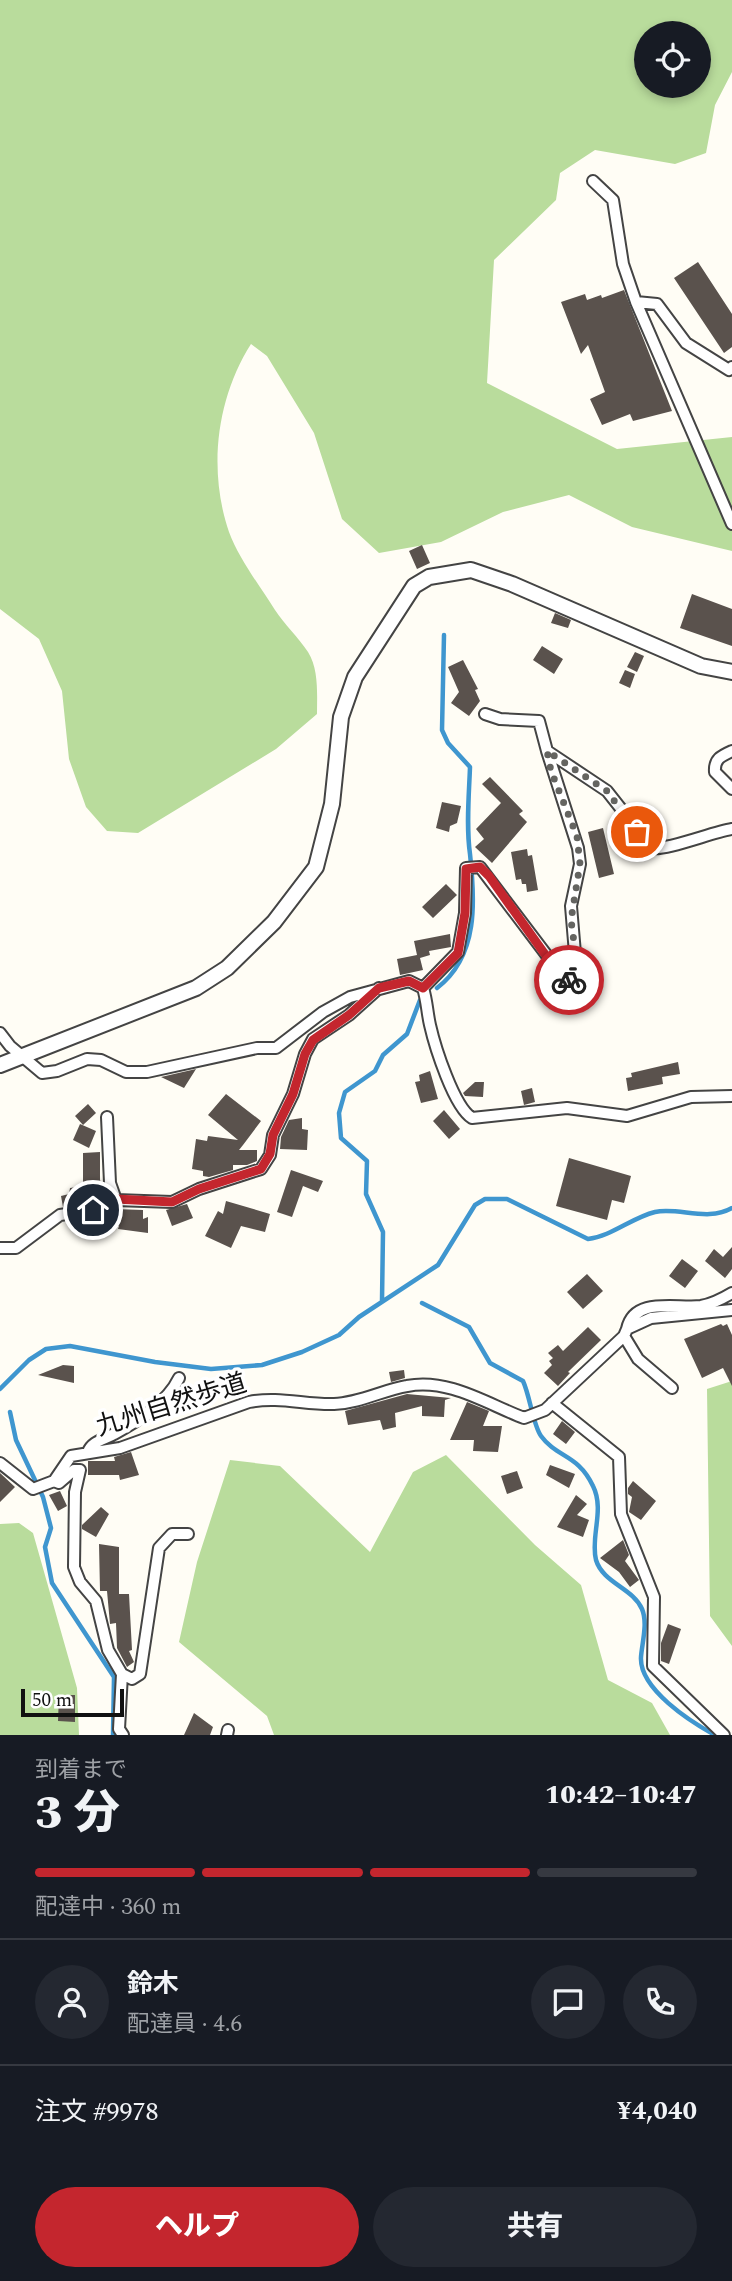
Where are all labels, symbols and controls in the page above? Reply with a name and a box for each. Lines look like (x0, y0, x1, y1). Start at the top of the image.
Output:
map controls (634, 21, 711, 98)
button: locate (634, 21, 711, 98)
pin (607, 802, 667, 862)
icon: bag (618, 813, 656, 851)
courier (534, 945, 604, 1015)
icon: bike (550, 961, 588, 999)
pin (63, 1180, 123, 1240)
icon: home (74, 1191, 112, 1229)
street label: 九州自然歩道 (91, 1363, 252, 1447)
scale bar (21, 1686, 124, 1718)
text: 50 m (32, 1686, 72, 1715)
text: 到着まで (35, 1753, 127, 1788)
text: 10:42–10:47 (545, 1775, 697, 1815)
text: 3 分 (35, 1779, 120, 1849)
text: 配達中 · 360 m (35, 1890, 181, 1925)
text: 鈴木 (127, 1964, 179, 2004)
button: person (35, 1965, 109, 2039)
button: chat (531, 1965, 605, 2039)
button: phone (623, 1965, 697, 2039)
text: 配達員 · 4.6 (127, 2007, 242, 2042)
text: ¥4,040 (617, 2091, 697, 2131)
text: 注文 #9978 (35, 2092, 159, 2132)
button: ヘルプ (35, 2187, 359, 2267)
button: 共有 (373, 2187, 697, 2267)

